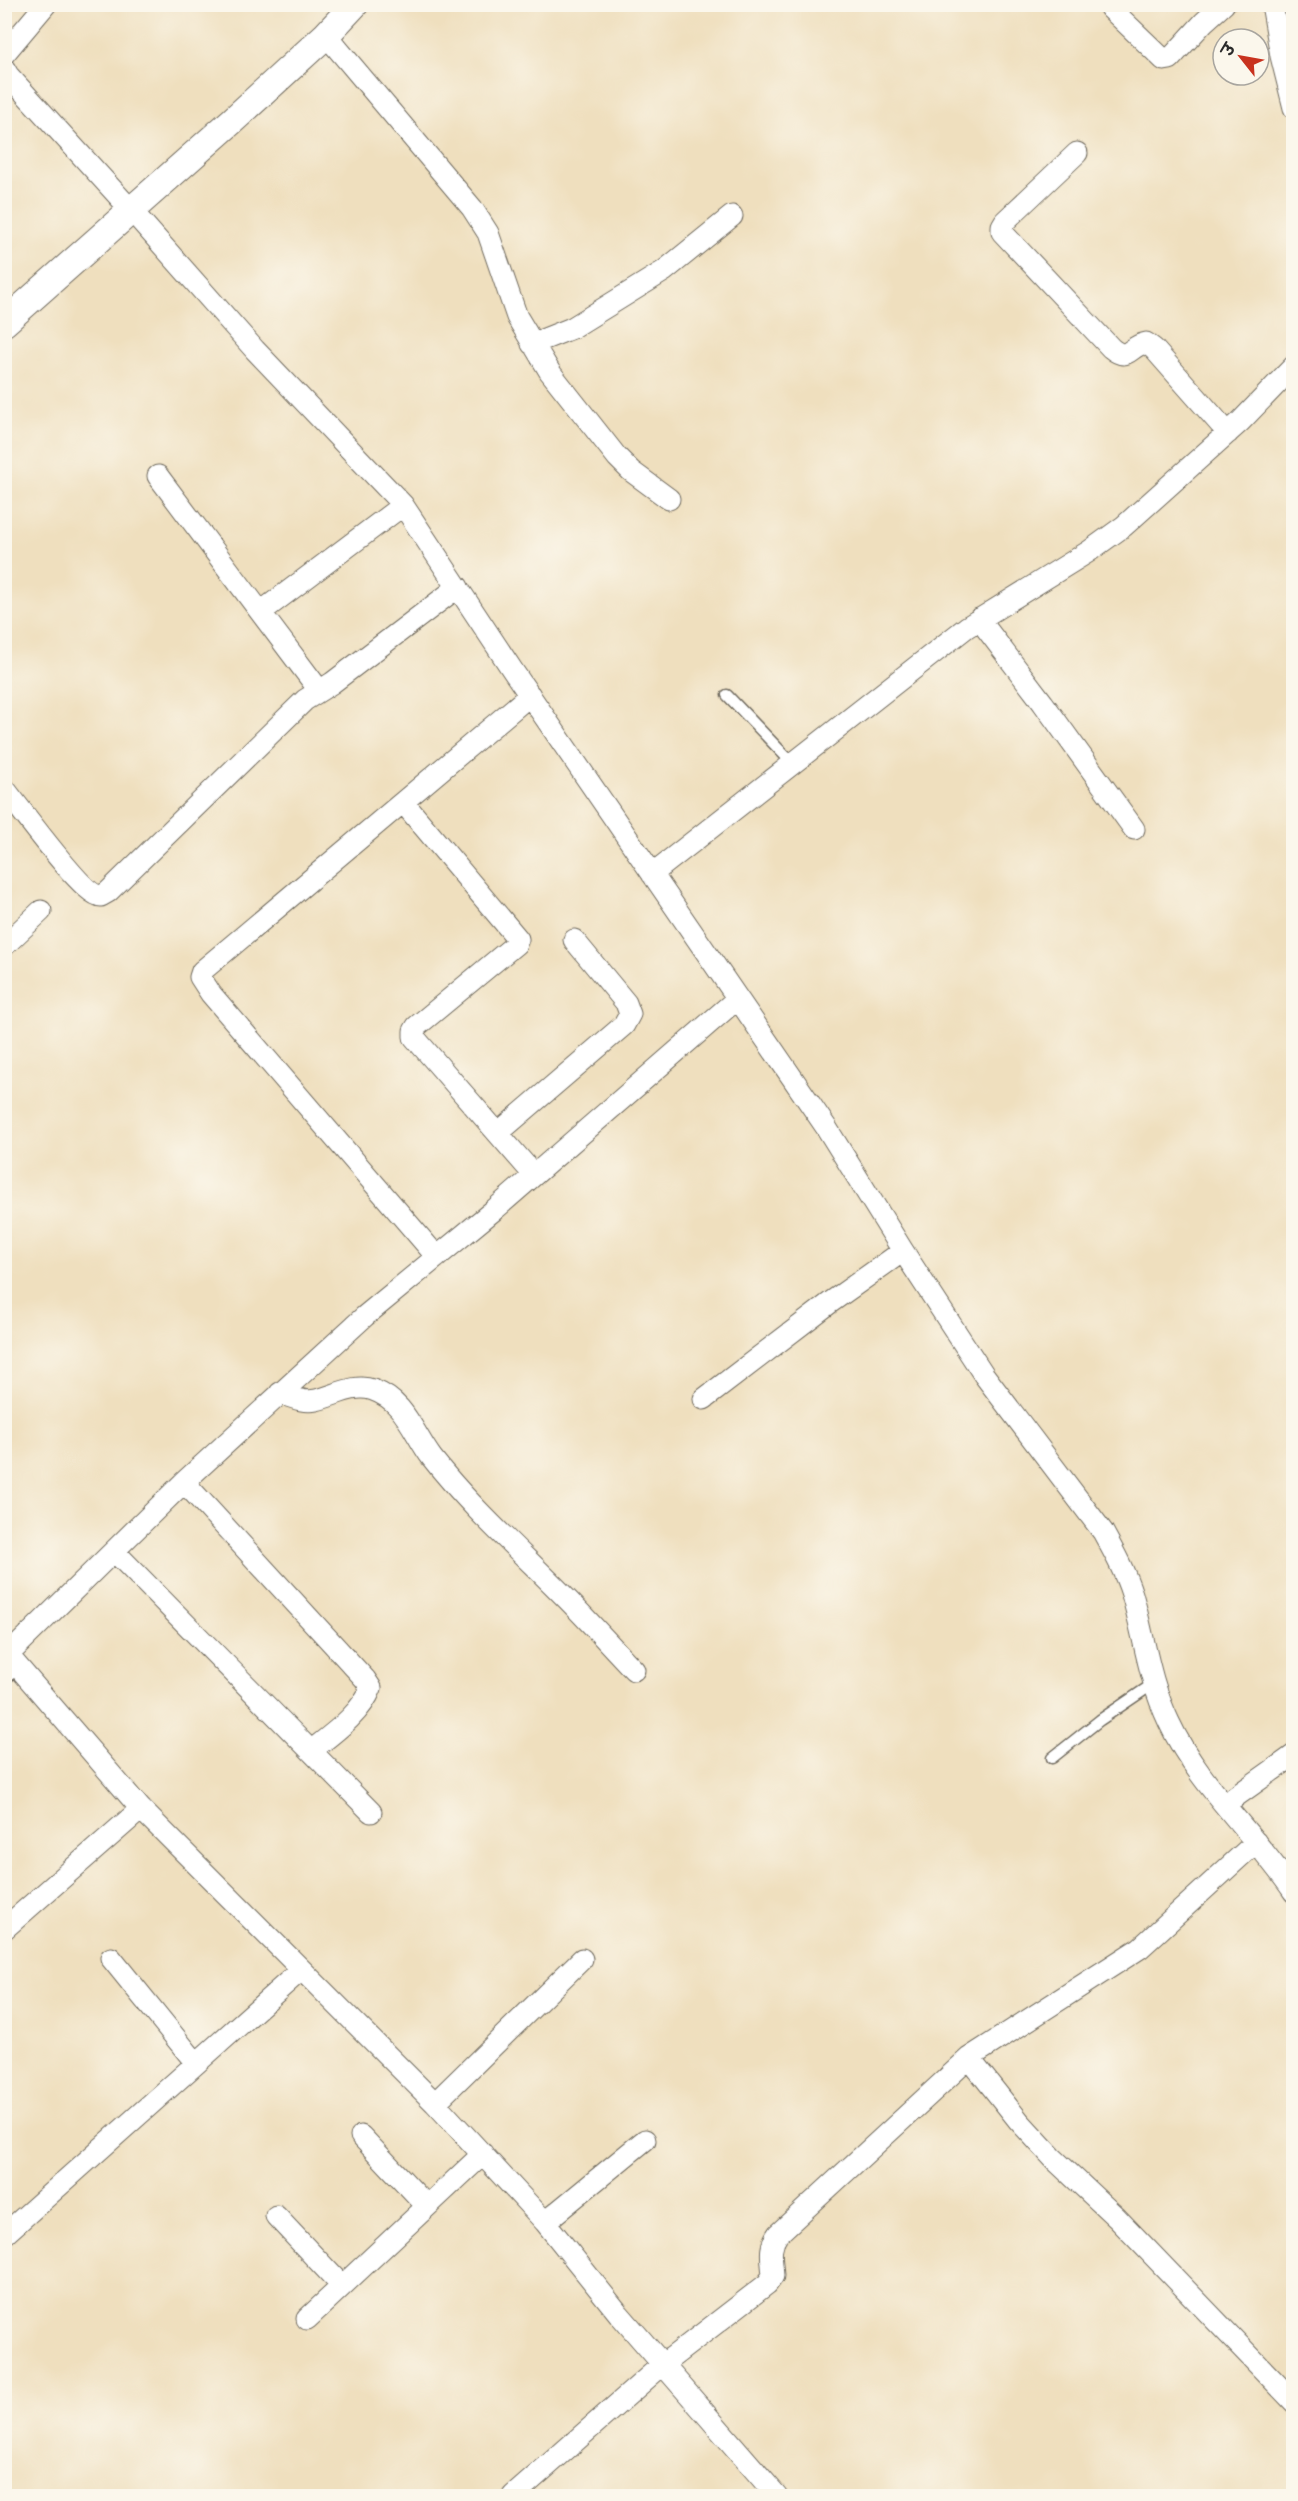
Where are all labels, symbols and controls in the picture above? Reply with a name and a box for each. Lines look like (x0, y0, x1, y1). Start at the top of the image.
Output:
north arrow (1211, 27, 1271, 87)
text: उ (1216, 38, 1242, 62)

